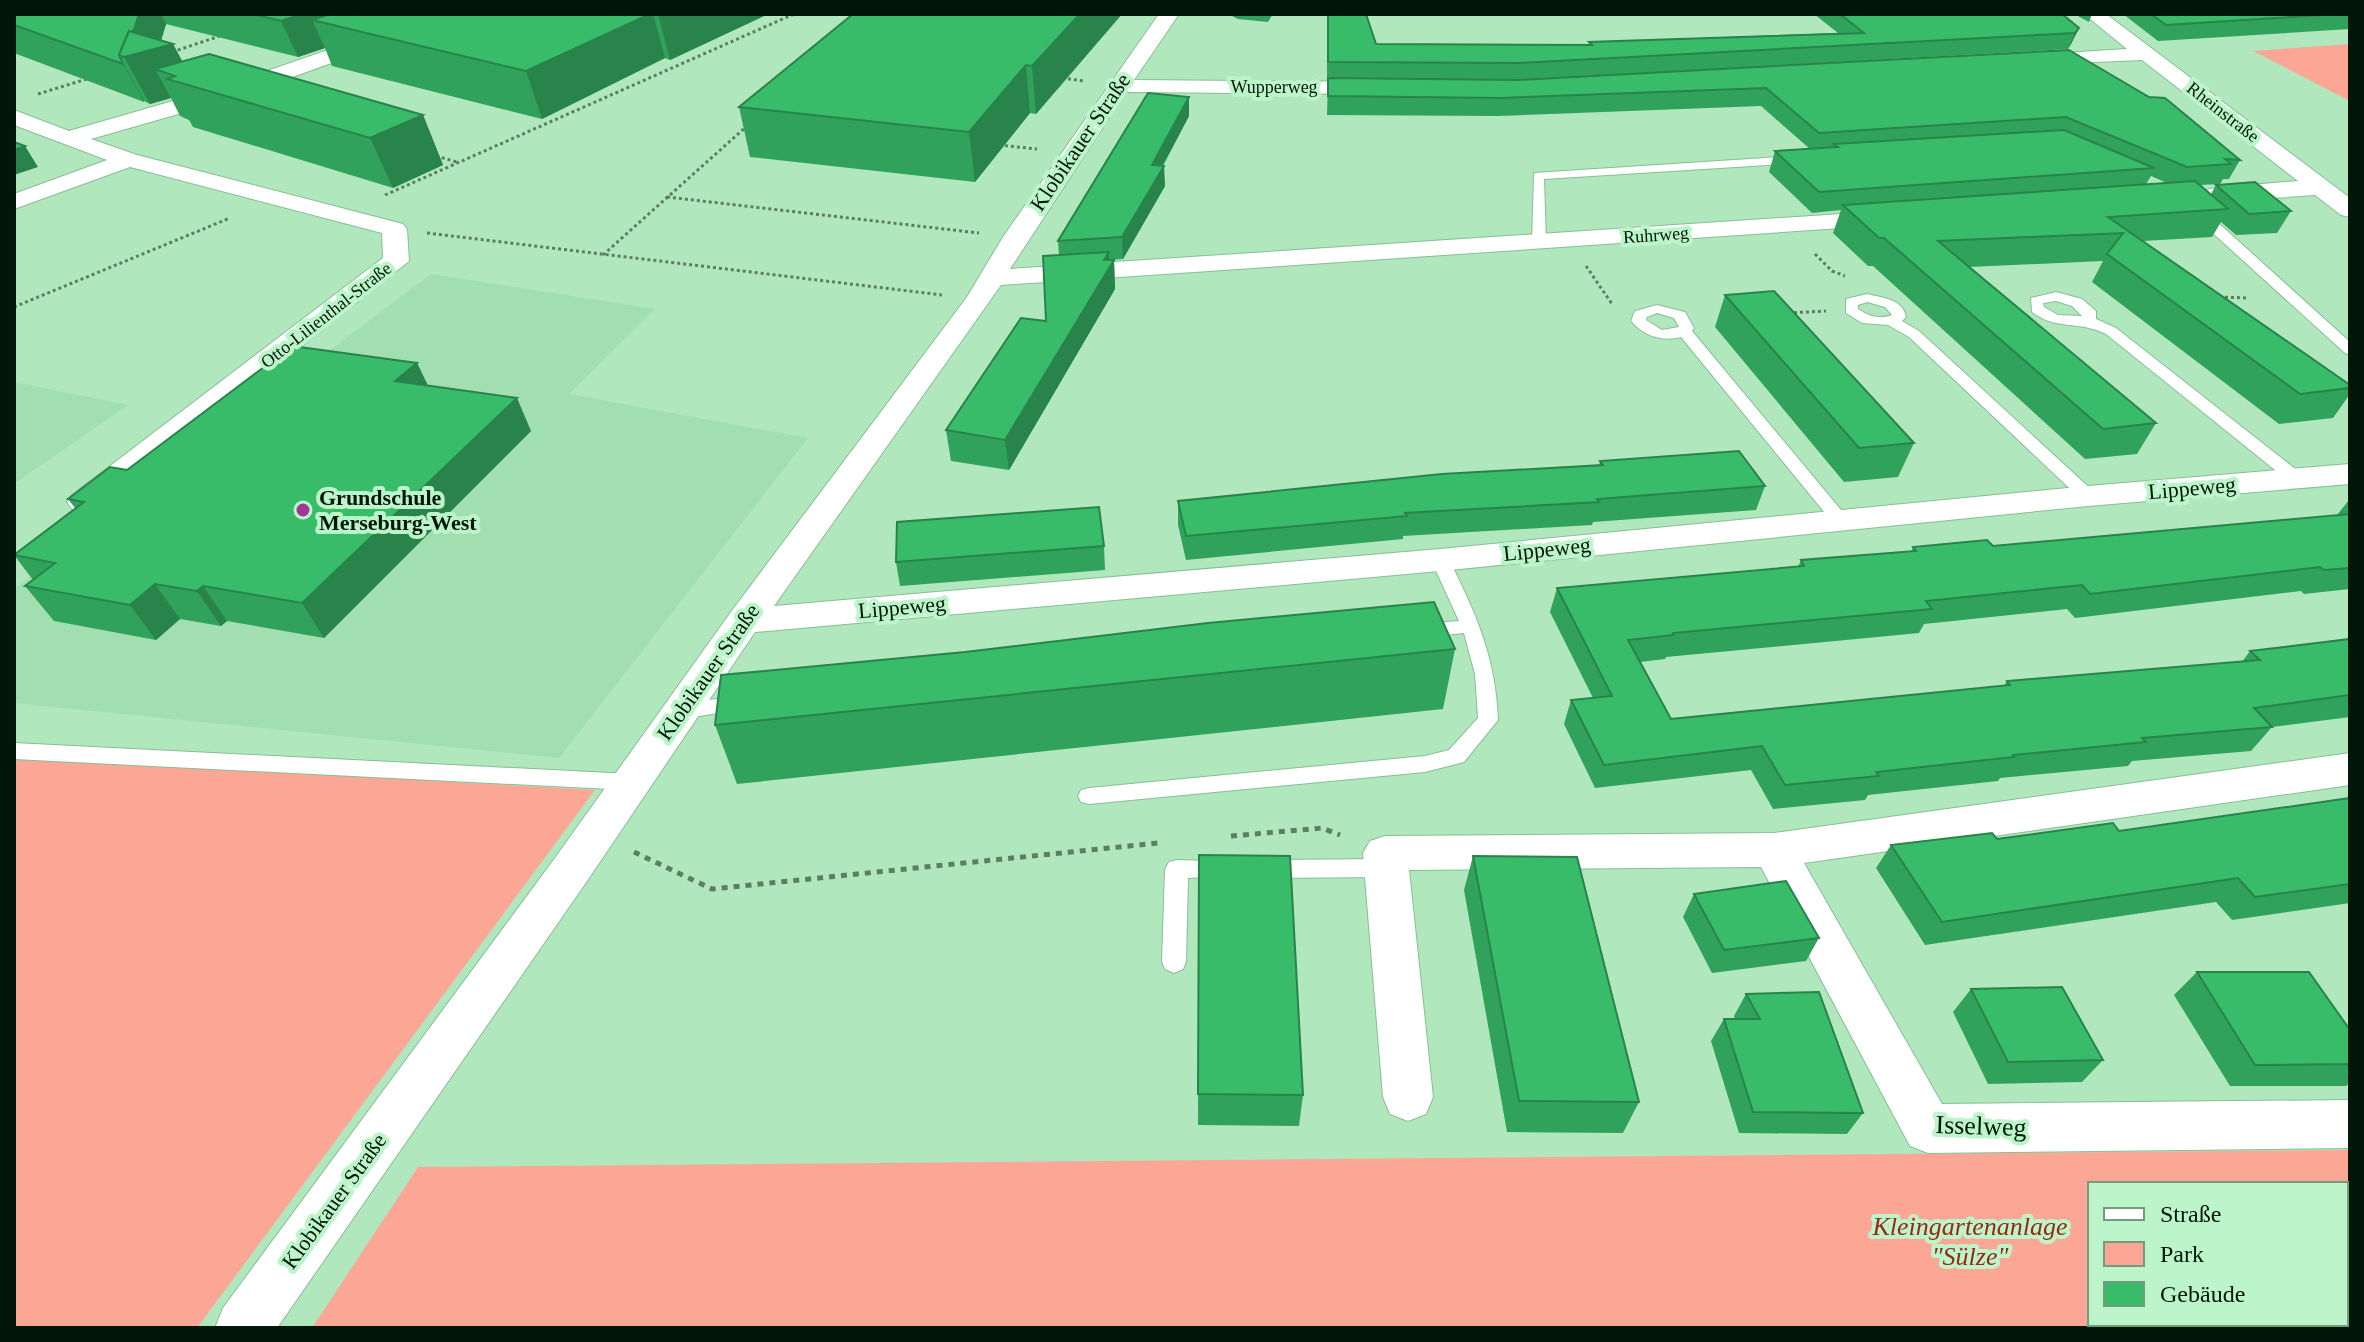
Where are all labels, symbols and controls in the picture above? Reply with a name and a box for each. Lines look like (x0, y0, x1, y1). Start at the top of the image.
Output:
street label: Klobikauer Straße (1025, 68, 1135, 216)
street label: Wupperweg (1230, 77, 1318, 97)
street label: Rheinstraße (2183, 78, 2263, 146)
street label: Ruhrweg (1622, 223, 1690, 247)
street label: Otto-Lilienthal-Straße (257, 258, 395, 372)
street label: Lippeweg (2147, 472, 2237, 504)
place label: Grundschule Merseburg-West (319, 485, 477, 535)
marker: Grundschule Merseburg-West (294, 501, 312, 519)
street label: Lippeweg (1502, 532, 1592, 566)
street label: Lippeweg (857, 591, 947, 623)
street label: Klobikauer Straße (652, 599, 764, 745)
street label: Isselweg (1935, 1110, 2027, 1142)
street label: Klobikauer Straße (277, 1129, 391, 1273)
legend (2088, 1182, 2348, 1326)
text: Straße (2160, 1201, 2221, 1227)
park label: Kleingartenanlage "Sülze" (1872, 1212, 2067, 1271)
text: Park (2160, 1241, 2204, 1267)
text: Gebäude (2160, 1281, 2245, 1307)

